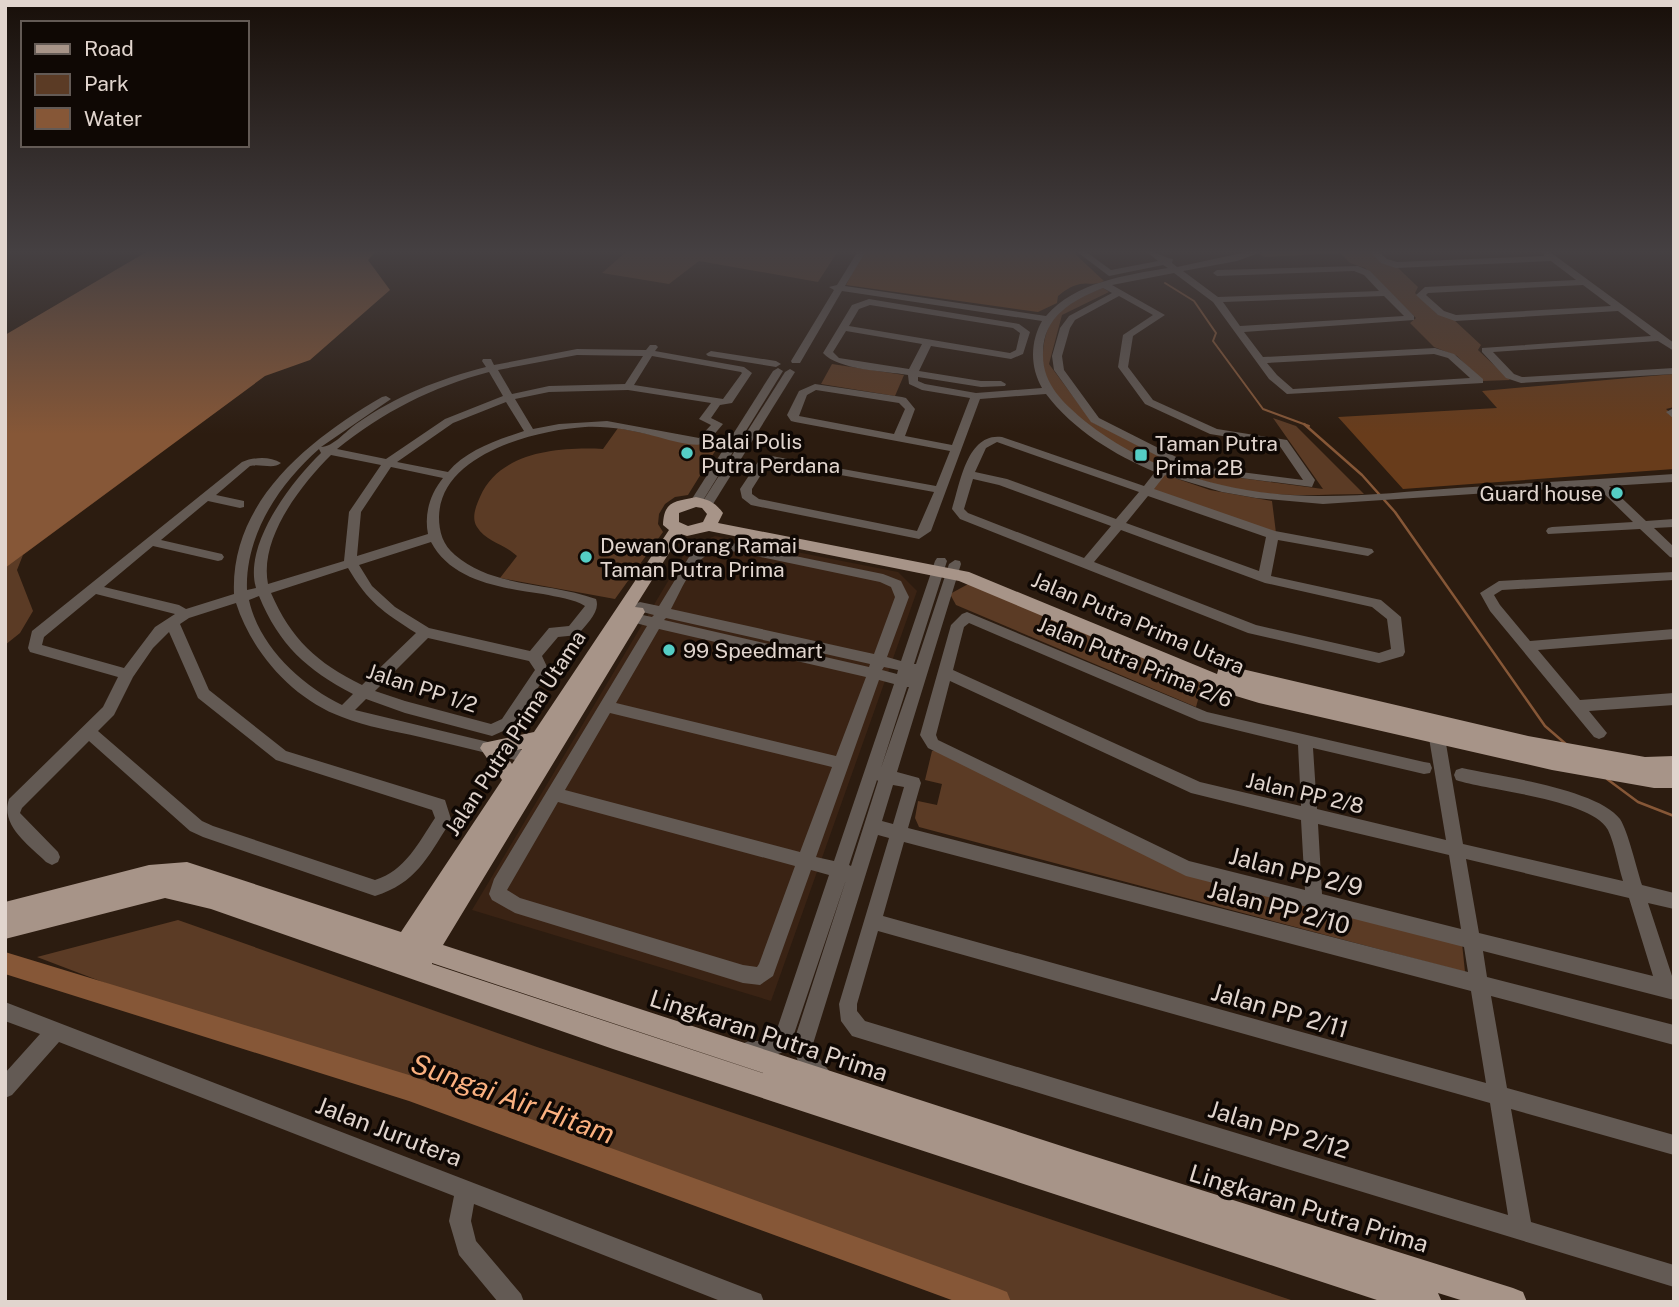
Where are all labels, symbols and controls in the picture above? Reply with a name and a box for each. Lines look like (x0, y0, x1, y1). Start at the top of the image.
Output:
legend (21, 21, 248, 147)
text: Road (84, 36, 134, 61)
text: Park (84, 71, 129, 96)
text: Water (84, 106, 142, 131)
place label: Balai Polis Putra Perdana (701, 429, 840, 478)
place label: Taman Putra Prima 2B (1155, 431, 1278, 480)
marker: Balai Polis Putra Perdana (679, 445, 695, 461)
marker: Taman Putra Prima 2B (1133, 447, 1149, 463)
place label: Guard house (1479, 481, 1603, 506)
marker: Guard house (1609, 485, 1625, 501)
place label: Dewan Orang Ramai Taman Putra Prima (600, 533, 797, 582)
marker: Dewan Orang Ramai Taman Putra Prima (578, 549, 594, 565)
street label: Jalan Putra Prima Utara (1028, 567, 1248, 679)
street label: Jalan Putra Prima 2/6 (1034, 611, 1236, 713)
street label: Jalan Putra Prima Utama (439, 626, 591, 840)
place label: 99 Speedmart (683, 638, 823, 663)
marker: 99 Speedmart (661, 642, 677, 658)
street label: Jalan PP 1/2 (363, 658, 481, 718)
street label: Jalan PP 2/8 (1244, 767, 1366, 819)
street label: Jalan PP 2/9 (1226, 841, 1366, 901)
street label: Jalan PP 2/10 (1205, 875, 1353, 939)
street label: Jalan PP 2/11 (1208, 977, 1352, 1043)
street label: Lingkaran Putra Prima (647, 983, 891, 1087)
water label: Sungai Air Hitam (407, 1046, 619, 1150)
street label: Jalan Jurutera (312, 1090, 466, 1172)
street label: Jalan PP 2/12 (1205, 1094, 1353, 1164)
street label: Lingkaran Putra Prima (1186, 1158, 1432, 1258)

